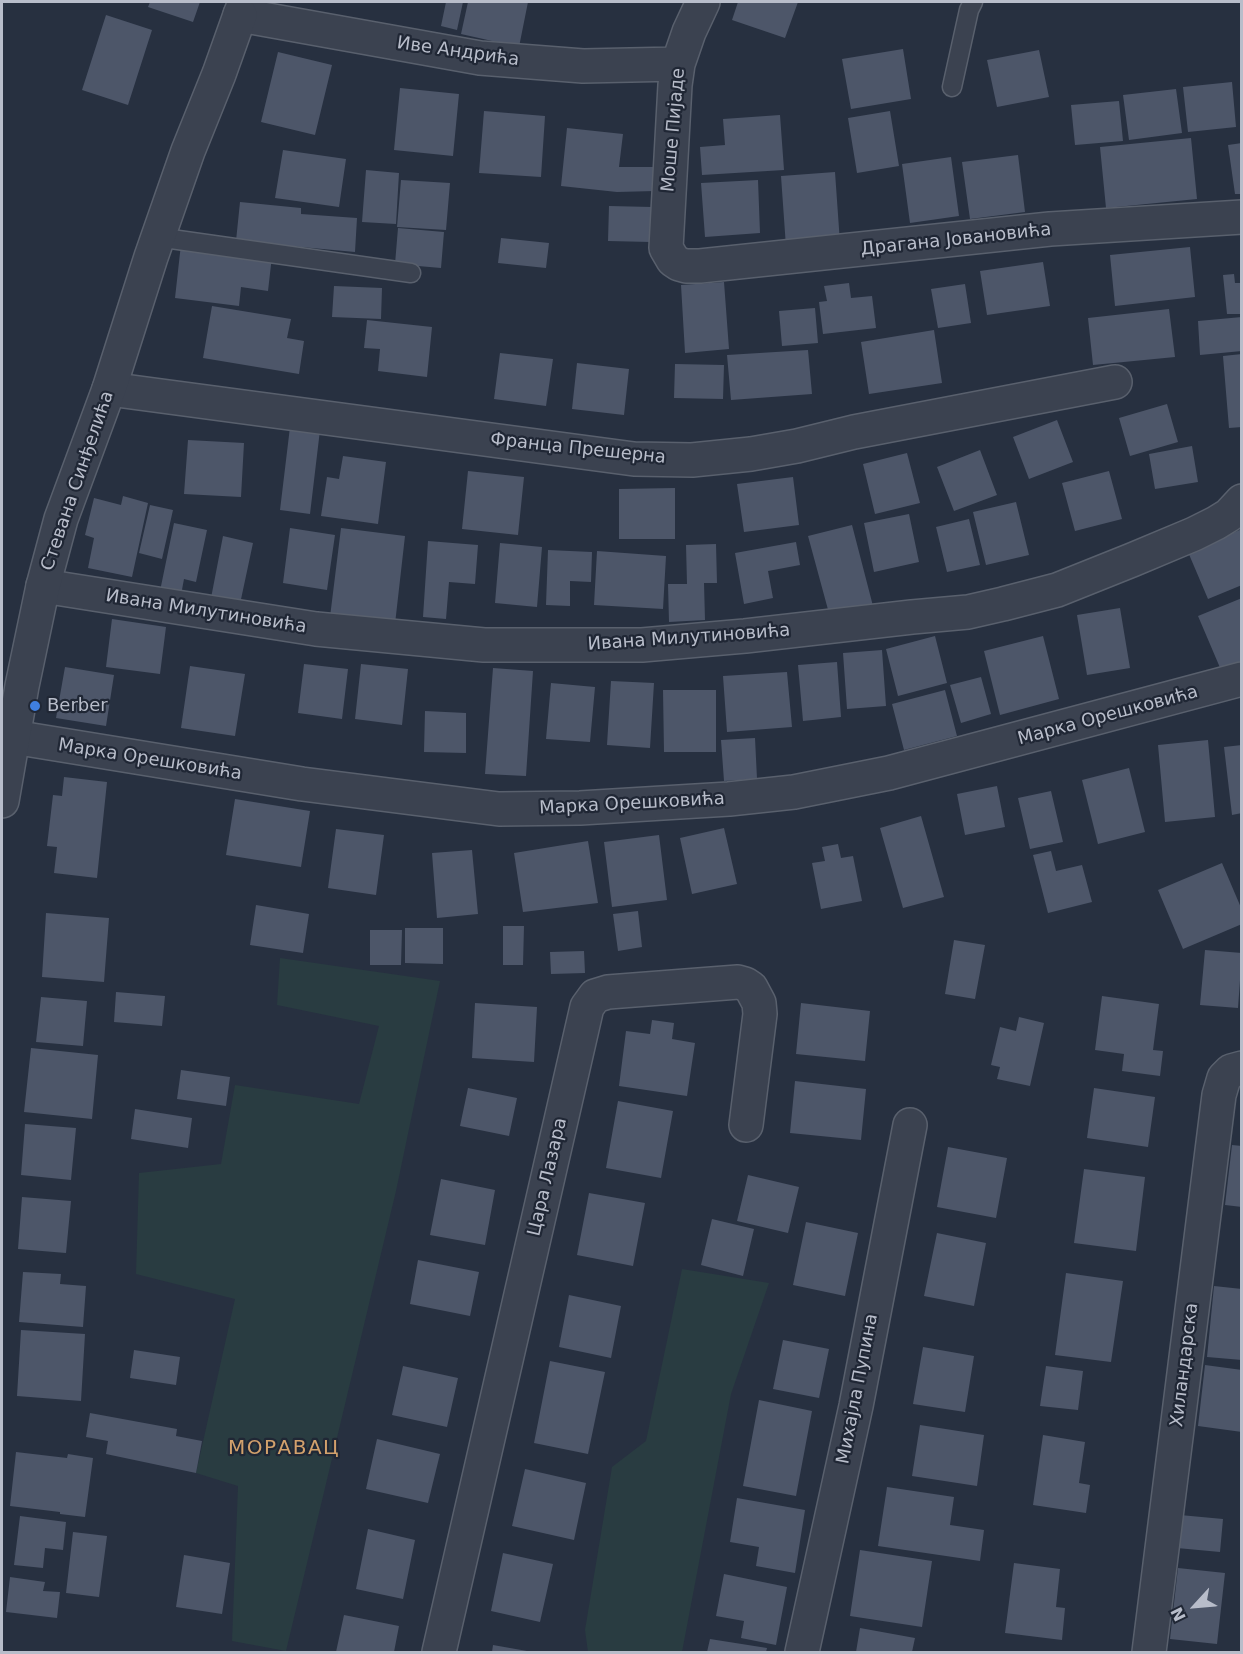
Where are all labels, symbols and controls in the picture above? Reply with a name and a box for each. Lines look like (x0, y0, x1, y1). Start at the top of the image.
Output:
street label: Иве Андрића (395, 33, 521, 71)
street label: Моше Пијаде (658, 67, 690, 193)
street label: Драгана Јовановића (860, 219, 1052, 261)
street label: Стевана Синђелића (37, 388, 119, 574)
street label: Франца Прешерна (489, 429, 667, 469)
street label: Ивана Милутиновића (104, 585, 308, 639)
street label: Ивана Милутиновића (587, 620, 791, 656)
street label: Марка Орешковића (1016, 682, 1200, 750)
place label: Berber (47, 695, 108, 717)
marker: Berber (28, 699, 42, 713)
street label: Марка Орешковића (57, 735, 243, 785)
street label: Марка Орешковића (539, 788, 725, 820)
street label: Цара Лазара (524, 1116, 572, 1238)
street label: Хиландарска (1167, 1302, 1203, 1428)
street label: Михајла Пупина (833, 1312, 883, 1466)
district label: МОРАВАЦ (228, 1437, 340, 1461)
north arrow (1165, 1576, 1225, 1636)
text: N (1167, 1604, 1190, 1624)

